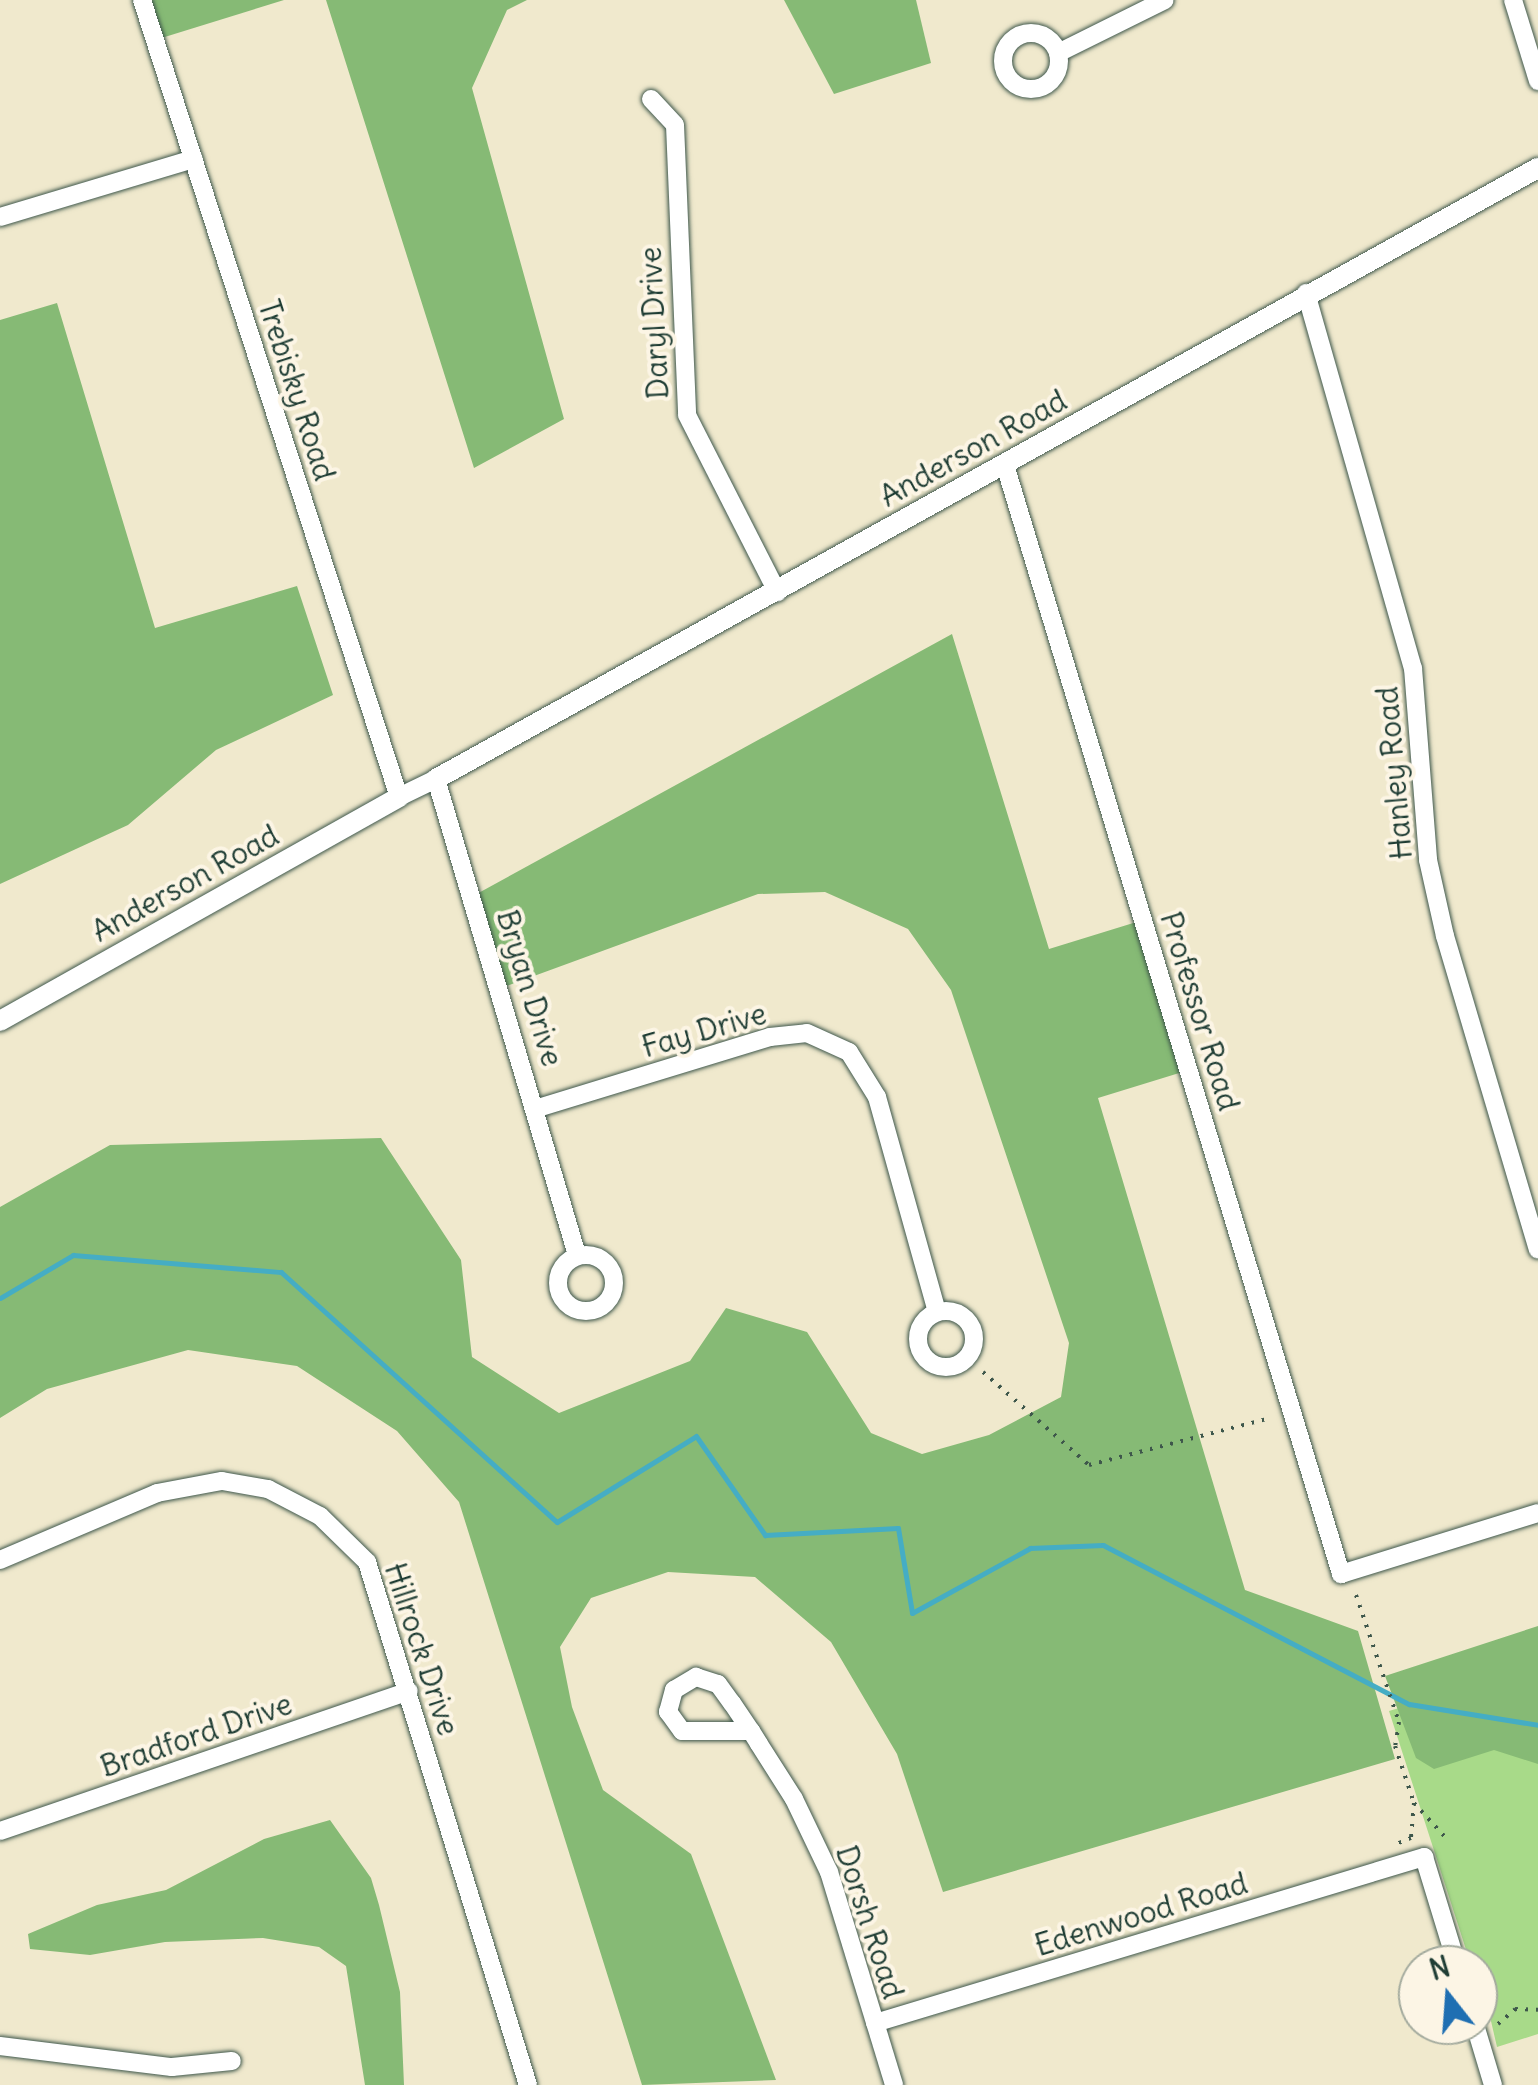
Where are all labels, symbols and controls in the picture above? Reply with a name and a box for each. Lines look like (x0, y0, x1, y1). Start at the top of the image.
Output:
street label: Daryl Drive (632, 246, 676, 400)
street label: Trebisky Road (251, 295, 343, 485)
street label: Anderson Road (873, 382, 1073, 514)
street label: Hanley Road (1369, 685, 1419, 861)
street label: Anderson Road (85, 817, 285, 949)
street label: Bryan Drive (489, 906, 571, 1070)
street label: Professor Road (1153, 907, 1247, 1115)
street label: Fay Drive (638, 995, 770, 1065)
street label: Hillrock Drive (377, 1558, 467, 1740)
street label: Bradford Drive (96, 1685, 296, 1785)
street label: Dorsh Road (828, 1841, 912, 2003)
street label: Edenwood Road (1030, 1865, 1252, 1963)
north arrow (1398, 1945, 1498, 2045)
text: N (1425, 1948, 1454, 1988)

